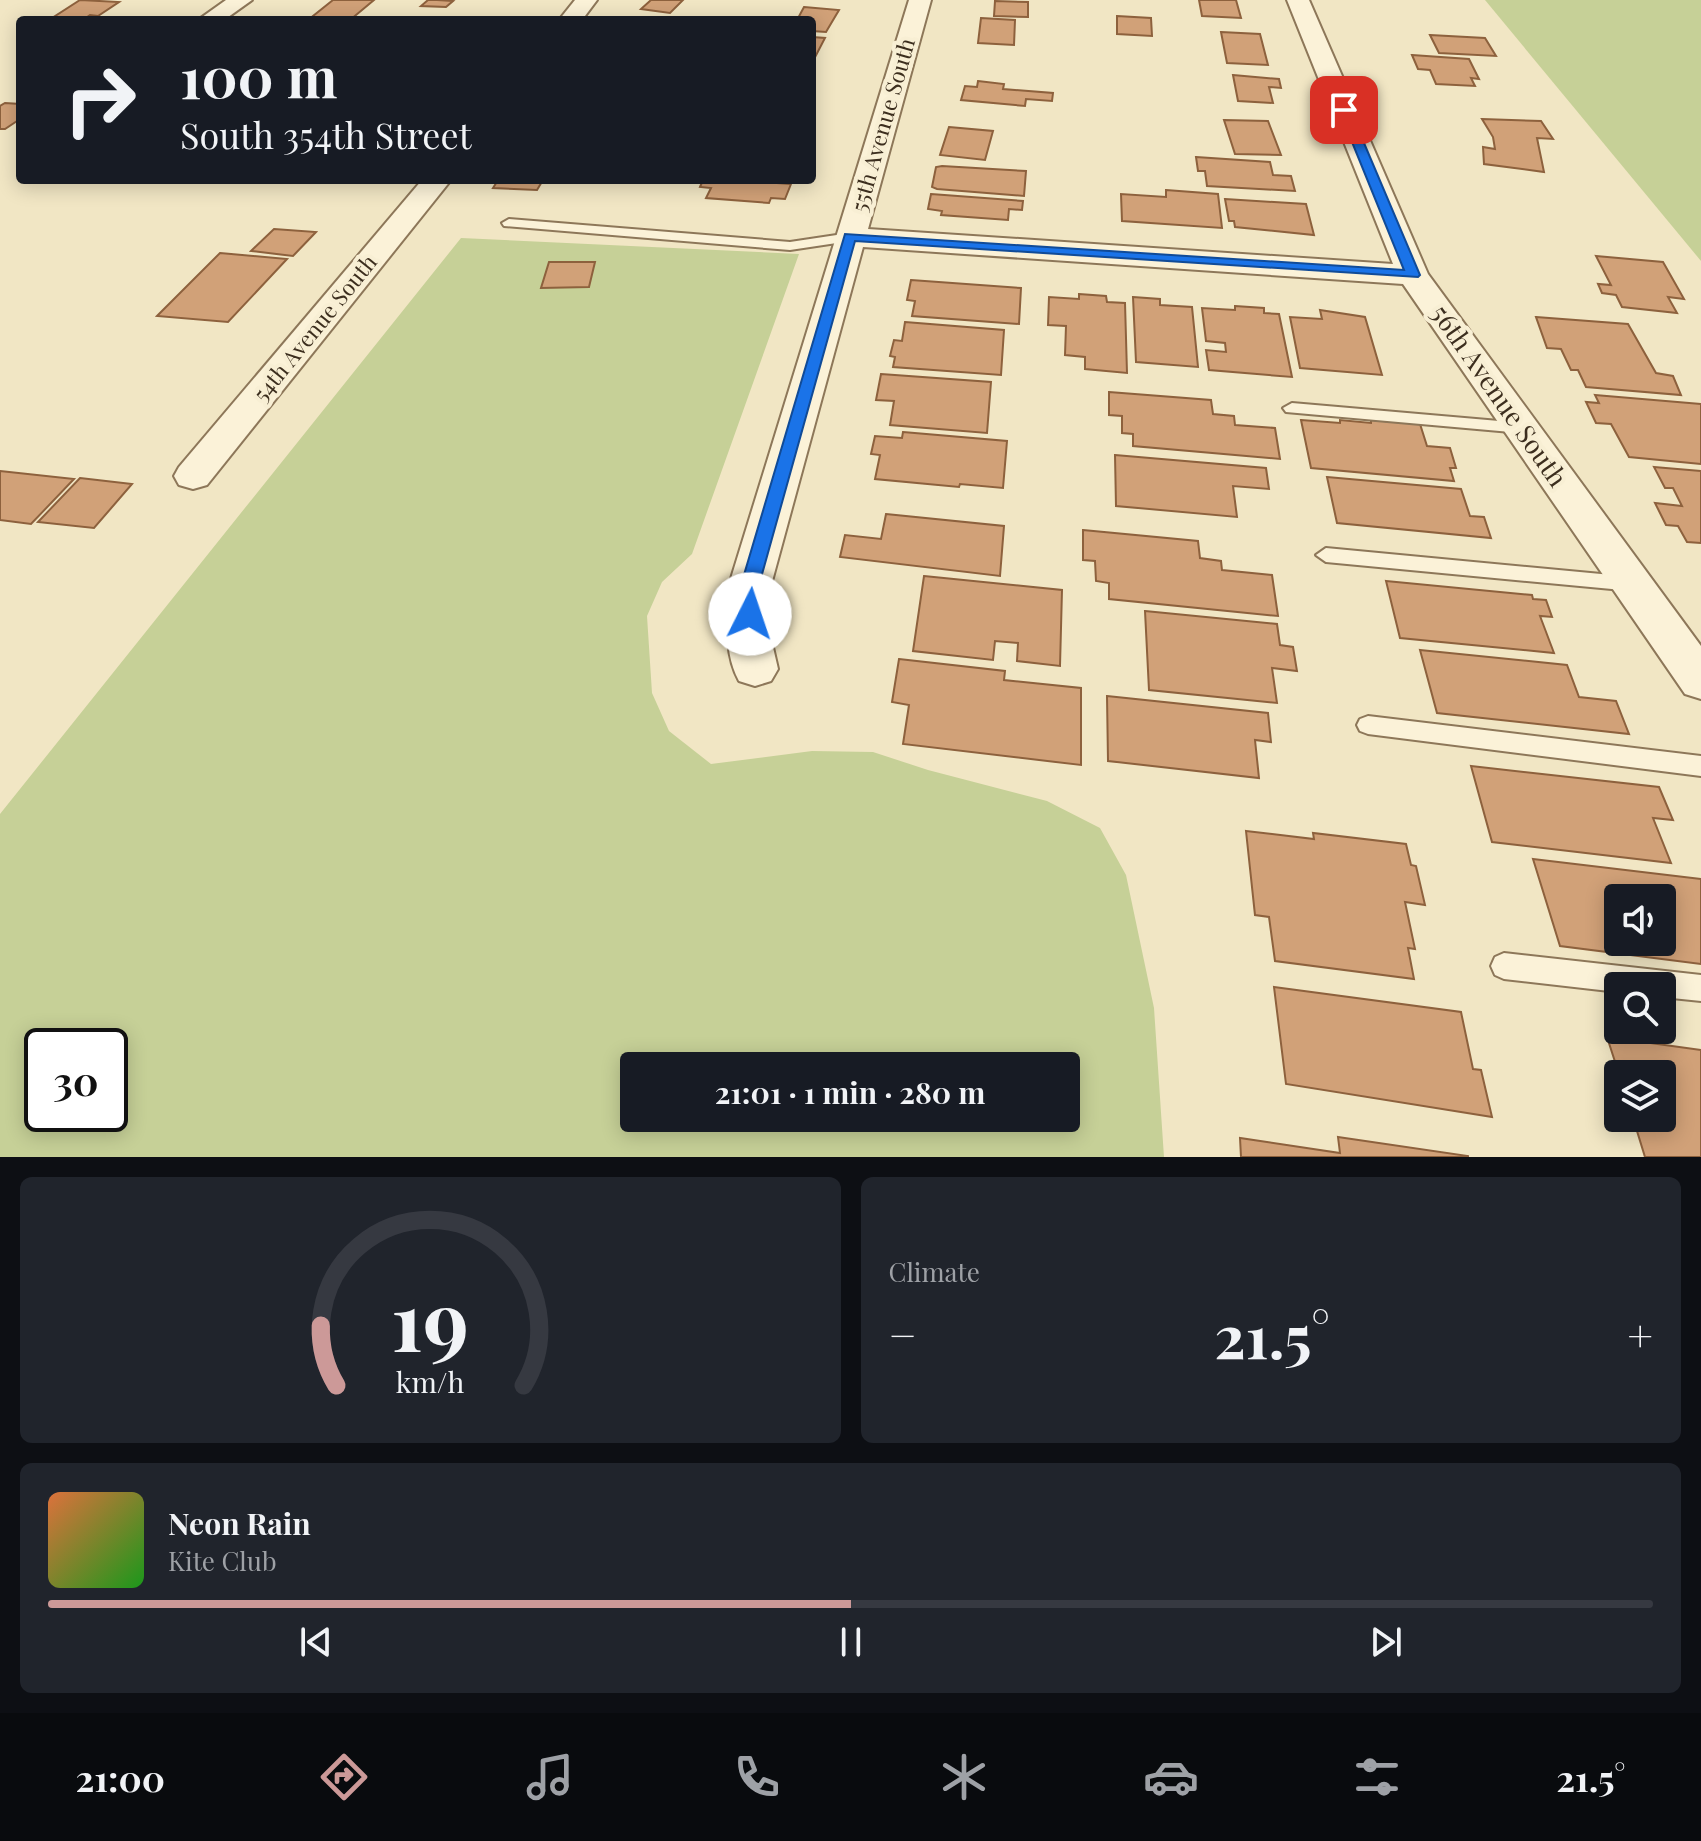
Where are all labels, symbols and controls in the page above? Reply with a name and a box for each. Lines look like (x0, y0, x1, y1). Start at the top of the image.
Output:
street label: 55th Avenue South (843, 34, 921, 215)
text: 100 m (180, 38, 337, 113)
icon: right (48, 48, 152, 152)
pin (1310, 76, 1378, 144)
icon: arrive (1322, 88, 1366, 132)
text: South 354th Street (180, 110, 471, 158)
street label: 54th Avenue South (246, 248, 383, 407)
street label: 56th Avenue South (1424, 297, 1576, 493)
position arrow (708, 572, 792, 656)
map controls (1604, 884, 1676, 1132)
button: sound (1604, 884, 1676, 956)
button: search (1604, 972, 1676, 1044)
speed limit sign: 30 (24, 1028, 128, 1132)
button: layers (1604, 1060, 1676, 1132)
text: 21:01 · 1 min · 280 m (715, 1072, 985, 1112)
text: Climate (889, 1254, 980, 1289)
text: 19 (391, 1262, 469, 1373)
text: 21.5° (1214, 1294, 1330, 1374)
text: − (889, 1304, 917, 1363)
text: + (1627, 1304, 1653, 1363)
text: km/h (396, 1362, 465, 1400)
text: Neon Rain (168, 1503, 311, 1543)
text: Kite Club (168, 1543, 277, 1578)
icon: previous (294, 1620, 338, 1664)
icon: pause (829, 1620, 873, 1664)
icon: next (1364, 1620, 1408, 1664)
icon: directions (316, 1749, 372, 1805)
icon: music (522, 1749, 578, 1805)
icon: phone (729, 1749, 785, 1805)
icon: climate (936, 1749, 992, 1805)
icon: car (1143, 1749, 1199, 1805)
icon: filters (1349, 1749, 1405, 1805)
text: 21:00 (75, 1753, 165, 1801)
text: 21.5° (1556, 1753, 1626, 1801)

